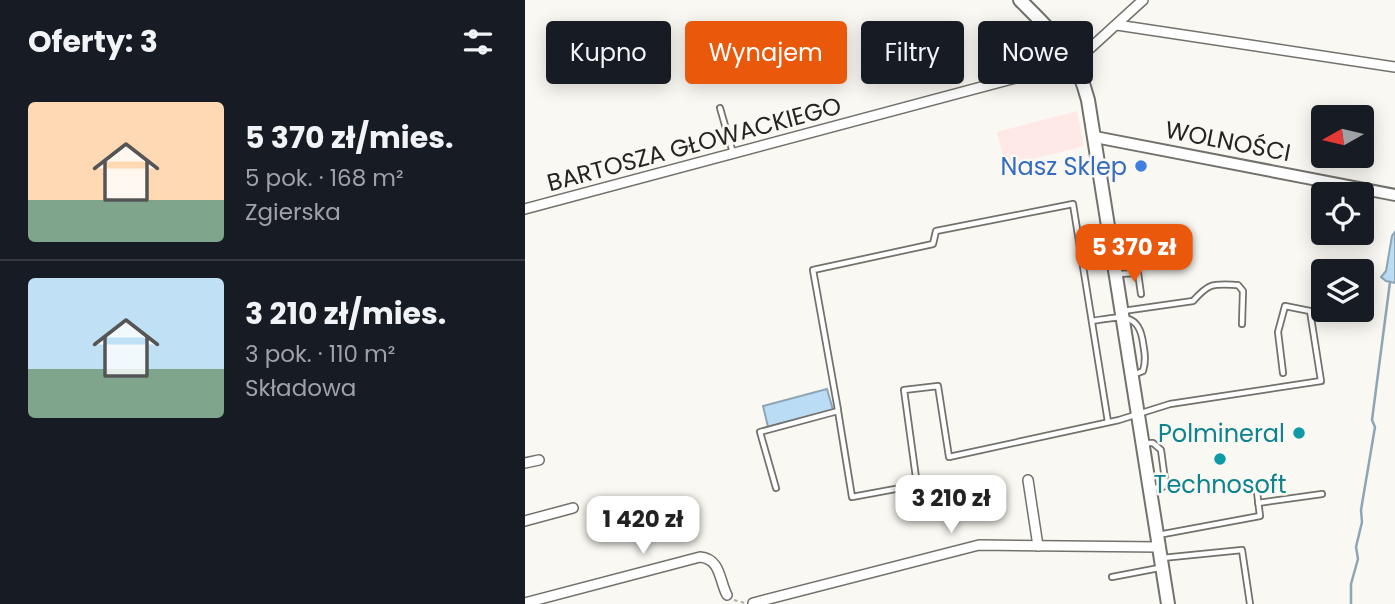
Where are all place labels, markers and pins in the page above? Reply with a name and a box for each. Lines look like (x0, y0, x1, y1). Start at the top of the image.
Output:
place label: Nasz Sklep (1001, 150, 1127, 183)
marker: Nasz Sklep (1133, 158, 1149, 174)
pin: 5 370 zł (1062, 224, 1206, 284)
place label: Polmineral (1158, 417, 1285, 450)
marker: Polmineral (1291, 425, 1307, 441)
marker: Technosoft (1212, 451, 1228, 467)
place label: Technosoft (1153, 468, 1287, 501)
pin: 3 210 zł (879, 476, 1023, 535)
pin: 1 420 zł (571, 496, 715, 556)

